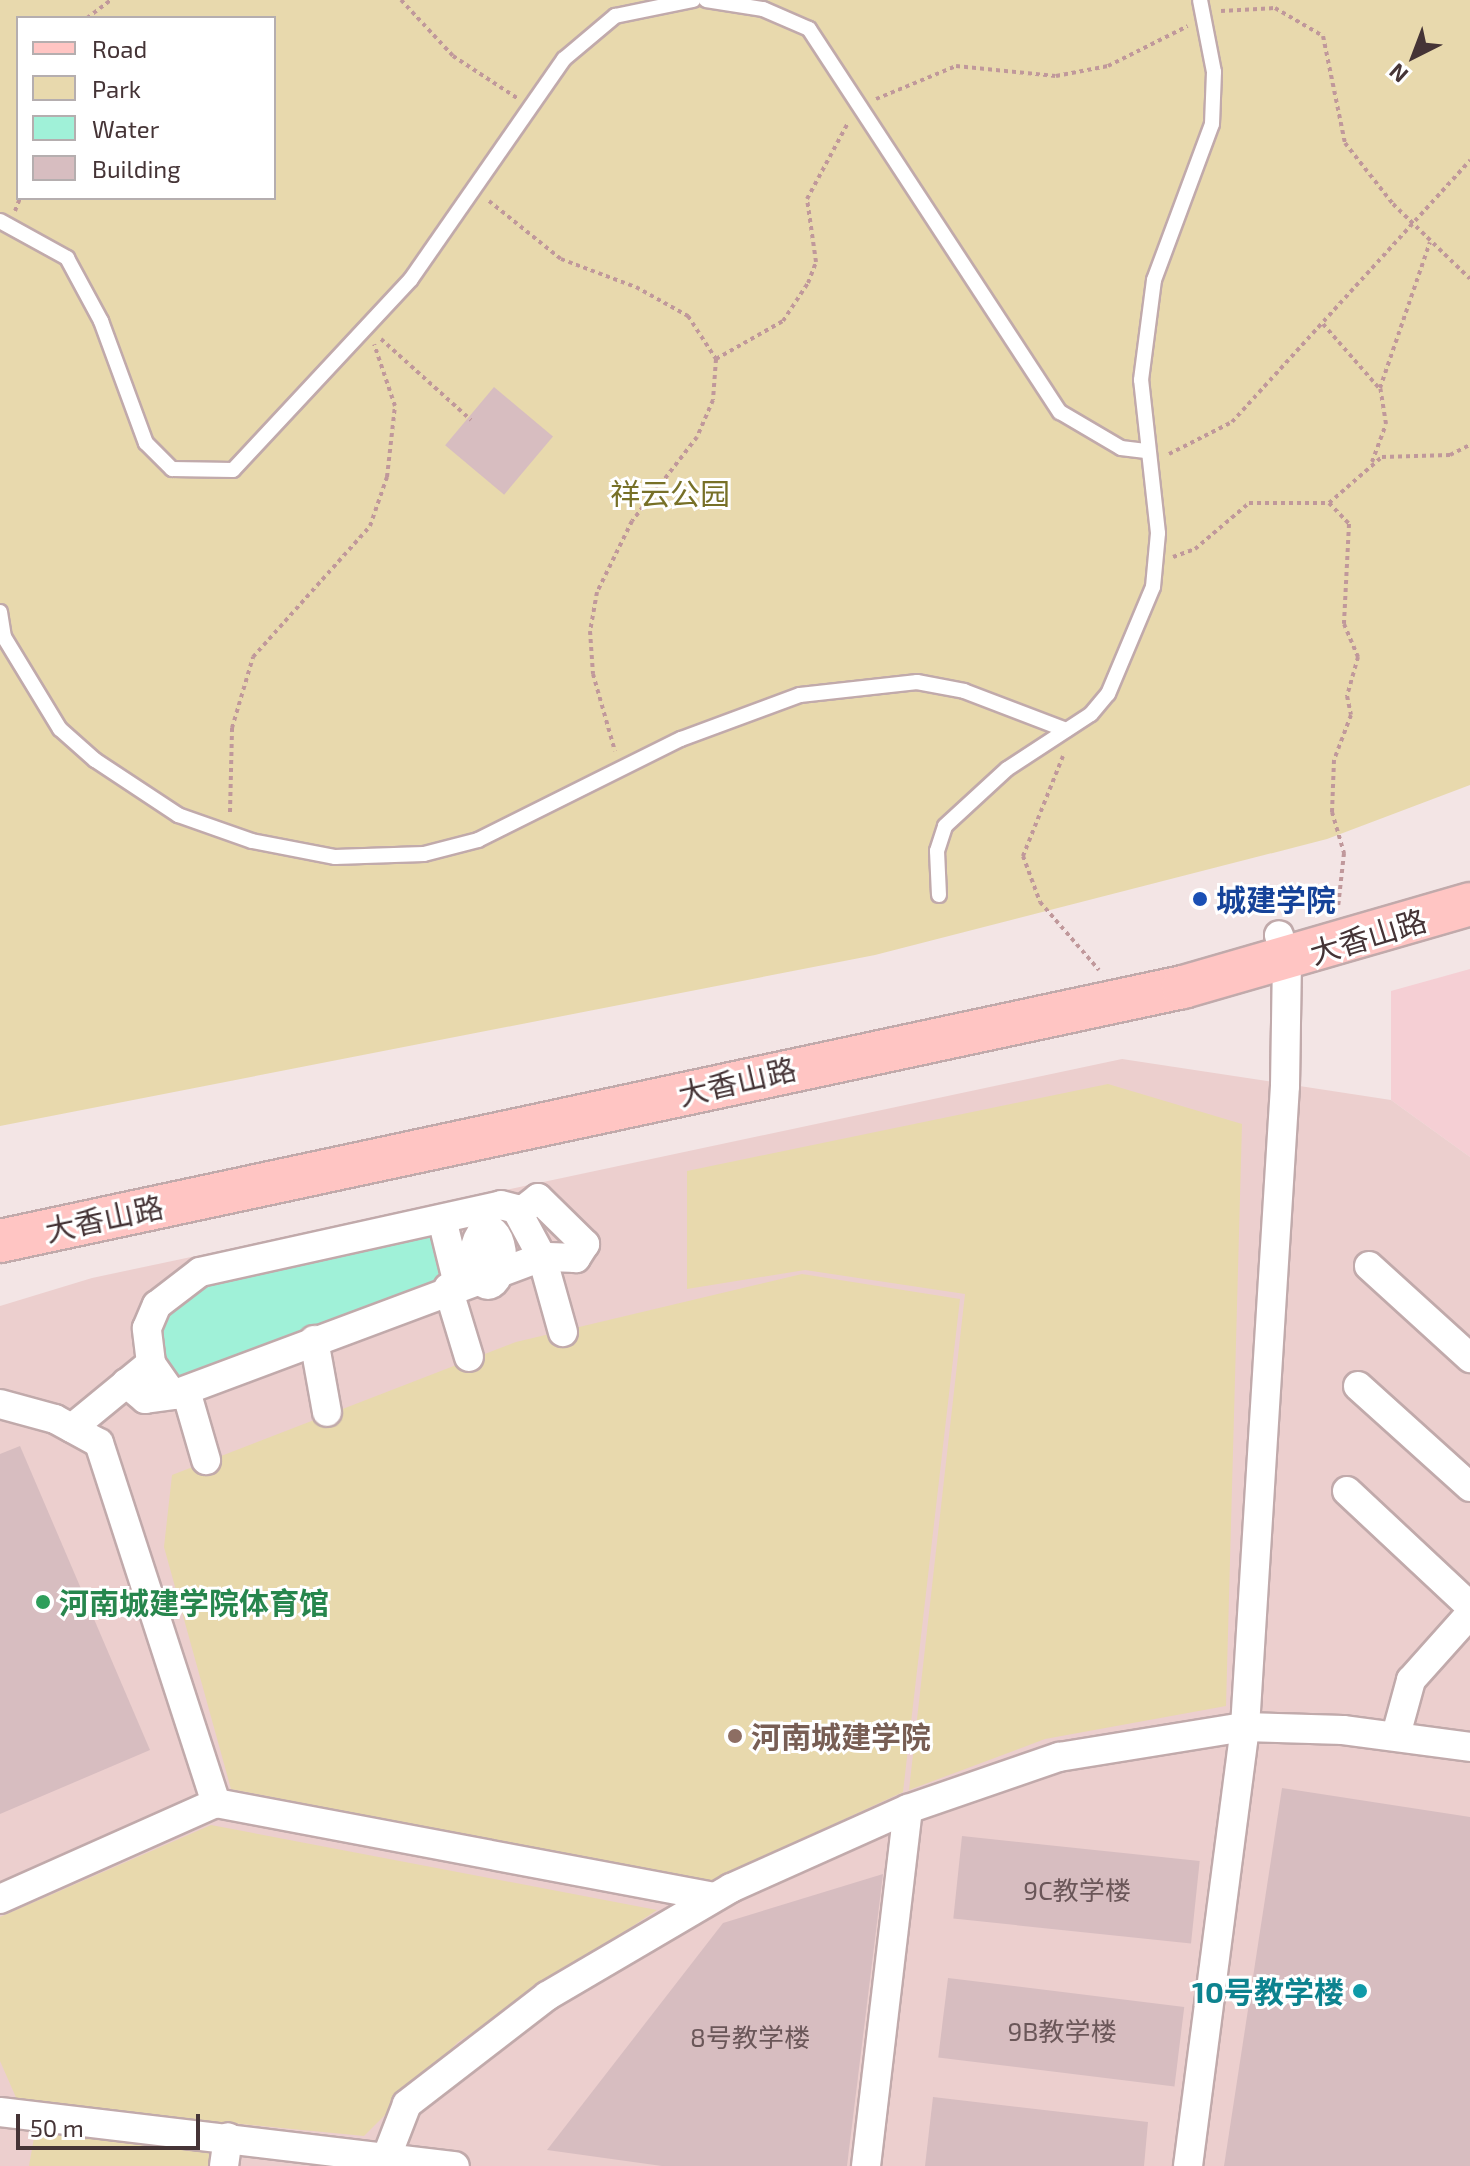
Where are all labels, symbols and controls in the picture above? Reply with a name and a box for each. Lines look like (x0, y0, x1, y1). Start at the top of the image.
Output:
legend (16, 16, 276, 200)
north arrow (1374, 16, 1454, 96)
text: Road (92, 34, 147, 63)
text: N (1383, 59, 1413, 89)
text: Park (92, 74, 141, 103)
text: Water (92, 114, 159, 143)
text: Building (92, 154, 181, 183)
park label: 祥云公园 (610, 475, 730, 511)
place label: 城建学院 (1216, 881, 1336, 917)
marker: 城建学院 (1191, 890, 1209, 908)
street label: 大香山路 (1305, 901, 1431, 971)
street label: 大香山路 (674, 1050, 800, 1112)
street label: 大香山路 (42, 1188, 166, 1248)
place label: 河南城建学院体育馆 (59, 1584, 329, 1620)
marker: 河南城建学院体育馆 (34, 1593, 52, 1611)
place label: 河南城建学院 (751, 1718, 931, 1754)
marker: 河南城建学院 (726, 1727, 744, 1745)
house number: 9C教学楼 (1023, 1874, 1131, 1906)
place label: 10号教学楼 (1192, 1973, 1344, 2009)
marker: 10号教学楼 (1351, 1982, 1369, 2000)
house number: 9B教学楼 (1008, 2015, 1116, 2047)
house number: 8号教学楼 (690, 2021, 810, 2053)
scale bar (20, 2098, 204, 2148)
text: 50 m (30, 2113, 84, 2142)

